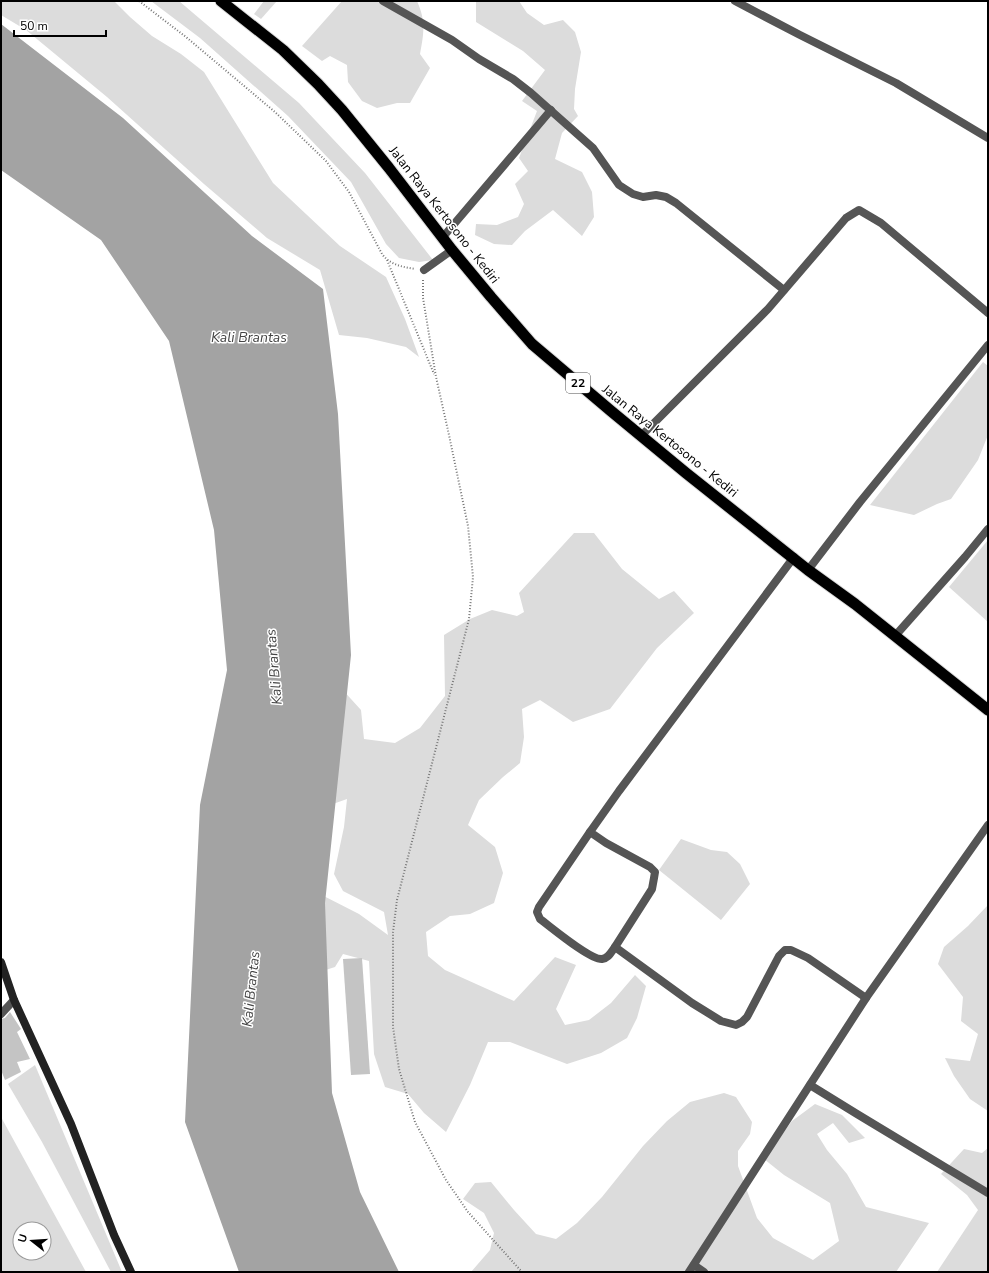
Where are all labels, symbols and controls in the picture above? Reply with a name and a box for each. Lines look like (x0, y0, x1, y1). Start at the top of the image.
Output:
scale bar (14, 12, 106, 38)
text: 50 m (20, 18, 48, 34)
street label: Jalan Raya Kertosono - Kediri (384, 142, 503, 287)
water label: Kali Brantas (211, 328, 287, 347)
road number: 22 (566, 373, 590, 393)
street label: Jalan Raya Kertosono - Kediri (598, 380, 742, 501)
water label: Kali Brantas (261, 628, 287, 706)
water label: Kali Brantas (238, 950, 264, 1028)
north arrow (12, 1221, 52, 1261)
text: U (15, 1232, 31, 1244)

